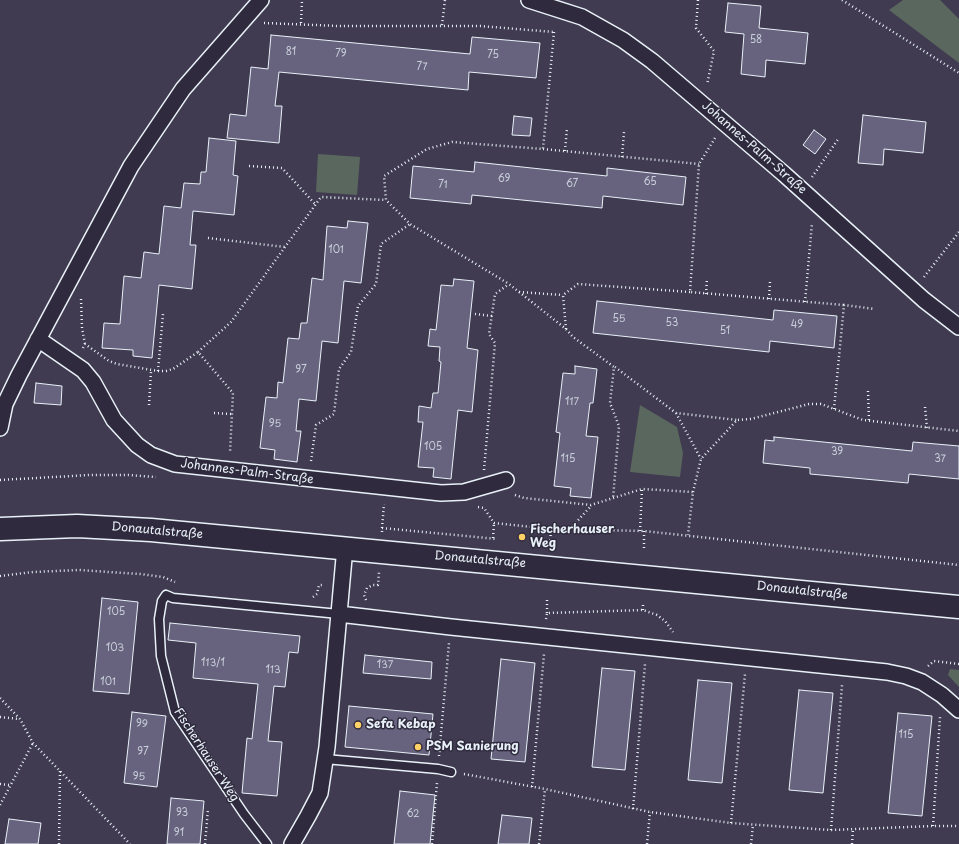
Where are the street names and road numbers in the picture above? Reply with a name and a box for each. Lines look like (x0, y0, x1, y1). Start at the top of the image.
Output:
street label: Johannes-Palm-Straße (699, 99, 809, 197)
street label: Johannes-Palm-Straße (180, 457, 314, 487)
street label: Donautalstraße (111, 520, 203, 542)
street label: Donautalstraße (434, 549, 526, 571)
street label: Donautalstraße (756, 579, 848, 603)
street label: Fischerhauser Weg (170, 706, 242, 804)

